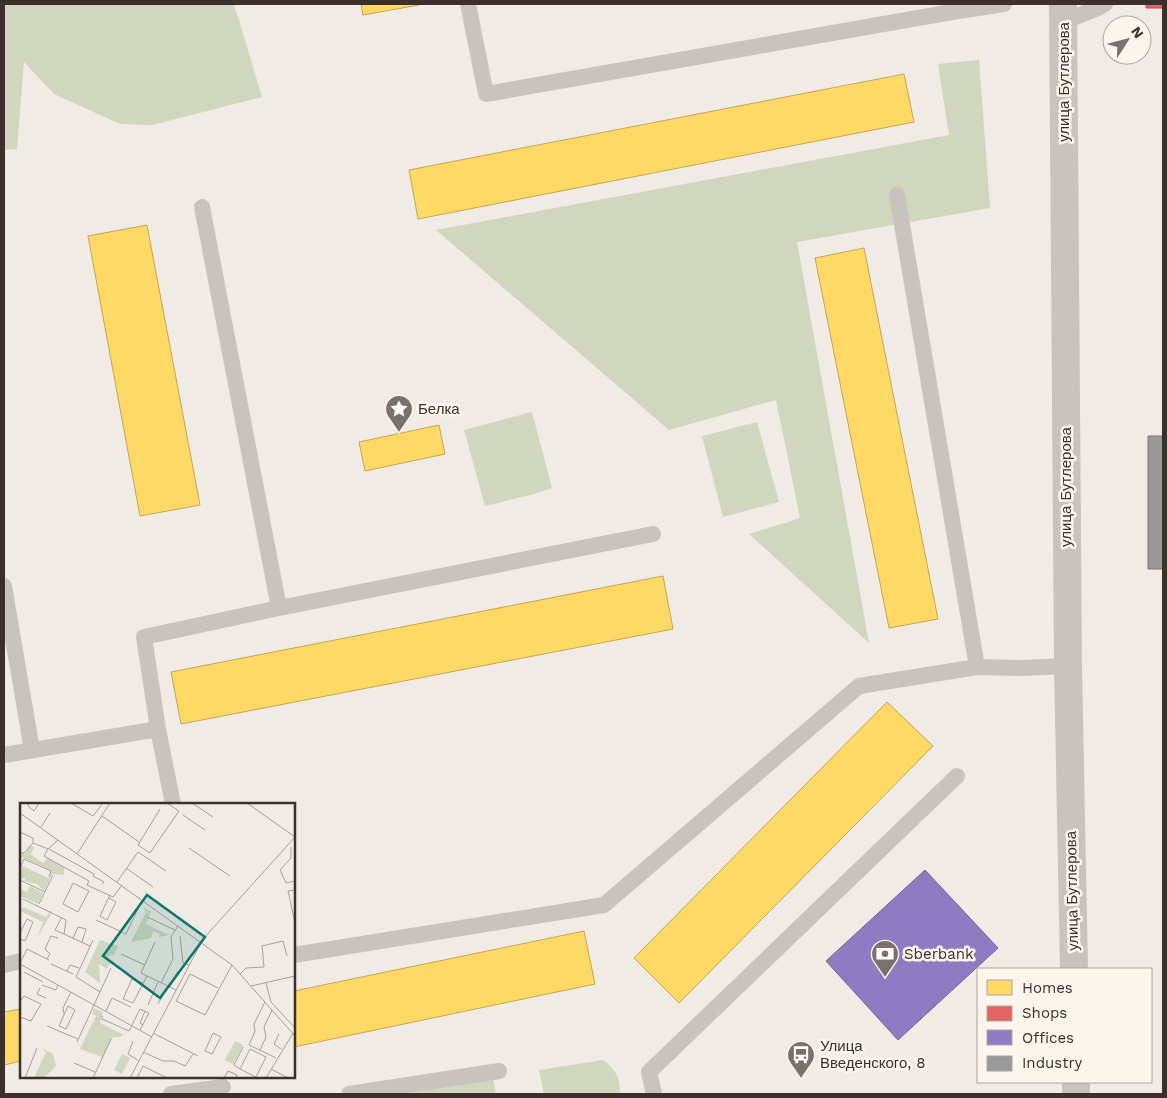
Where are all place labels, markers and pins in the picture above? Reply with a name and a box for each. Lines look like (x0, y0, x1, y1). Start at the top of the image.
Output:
place icon: Белка (384, 394, 414, 433)
place label: Белка (418, 400, 460, 418)
bank icon: Sberbank (870, 939, 900, 978)
place label: Sberbank (904, 945, 974, 963)
place label: Улица Введенского, 8 (820, 1037, 926, 1072)
bus stop icon: Улица Введенского, 8 (786, 1040, 816, 1079)

